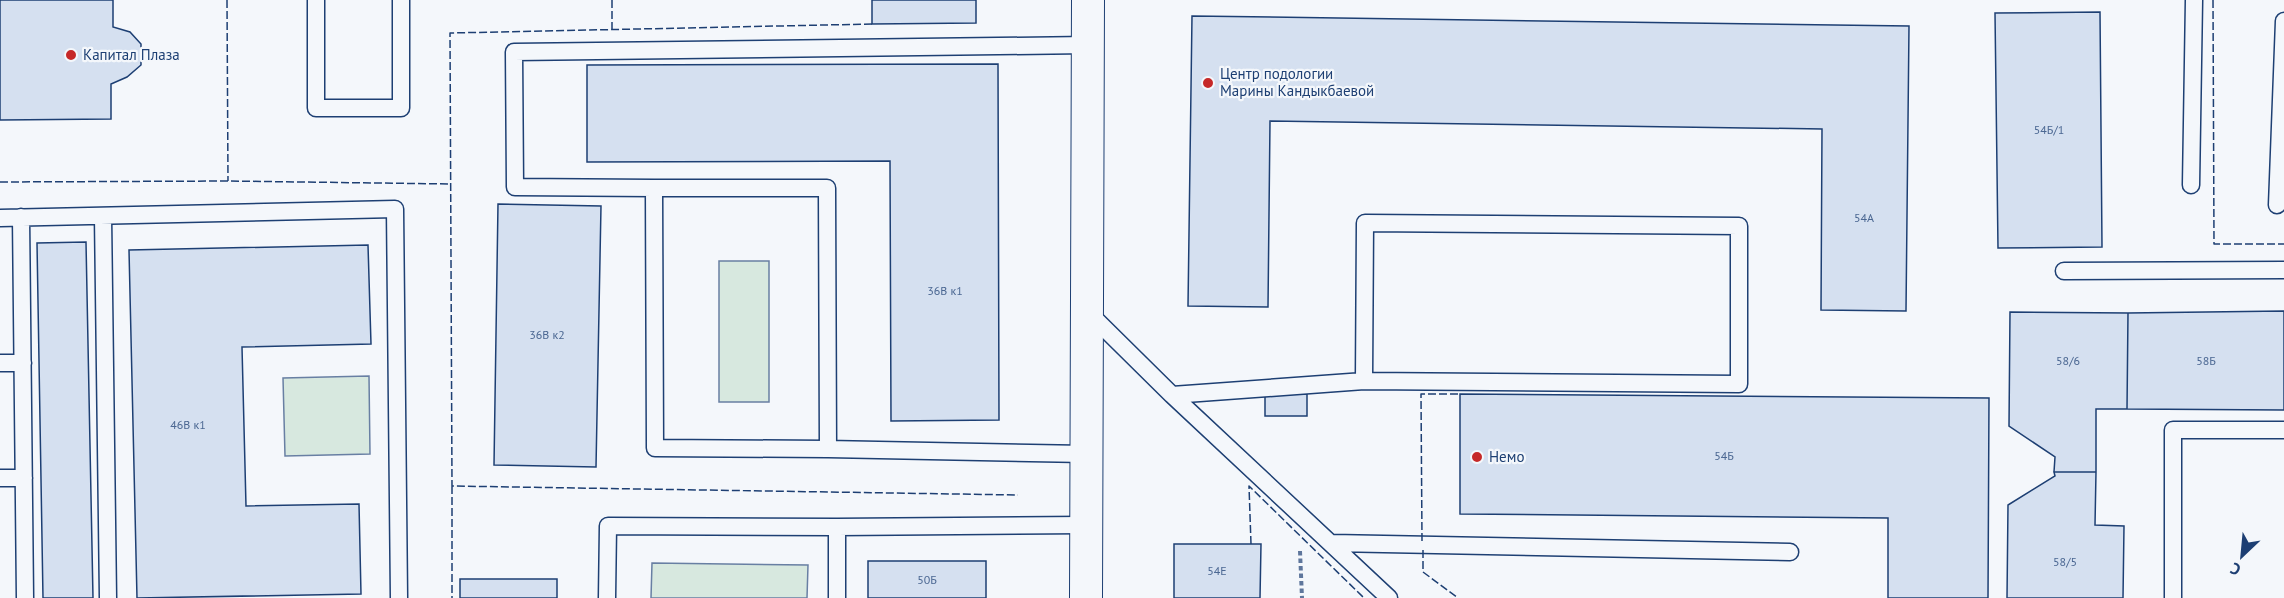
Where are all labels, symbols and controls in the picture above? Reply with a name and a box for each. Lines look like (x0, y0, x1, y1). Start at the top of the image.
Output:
place label: Капитал Плаза (83, 45, 180, 64)
marker: Капитал Плаза (64, 48, 78, 62)
place label: Центр подологии Марины Кандыкбаевой (1220, 64, 1374, 100)
marker: Центр подологии Марины Кандыкбаевой (1201, 76, 1215, 90)
house number: 54Б/1 (2034, 122, 2064, 137)
house number: 54А (1854, 210, 1874, 225)
house number: 36В к1 (927, 283, 963, 298)
house number: 36В к2 (529, 327, 565, 342)
house number: 58/6 (2056, 353, 2080, 368)
house number: 58Б (2196, 353, 2216, 368)
house number: 46В к1 (170, 417, 206, 432)
place label: Немо (1489, 447, 1524, 466)
house number: 54Б (1714, 448, 1734, 463)
marker: Немо (1470, 450, 1484, 464)
north arrow (2212, 526, 2272, 586)
house number: 58/5 (2053, 554, 2077, 569)
text: С (2227, 559, 2244, 580)
house number: 54Е (1207, 563, 1227, 578)
house number: 50Б (917, 572, 937, 587)

